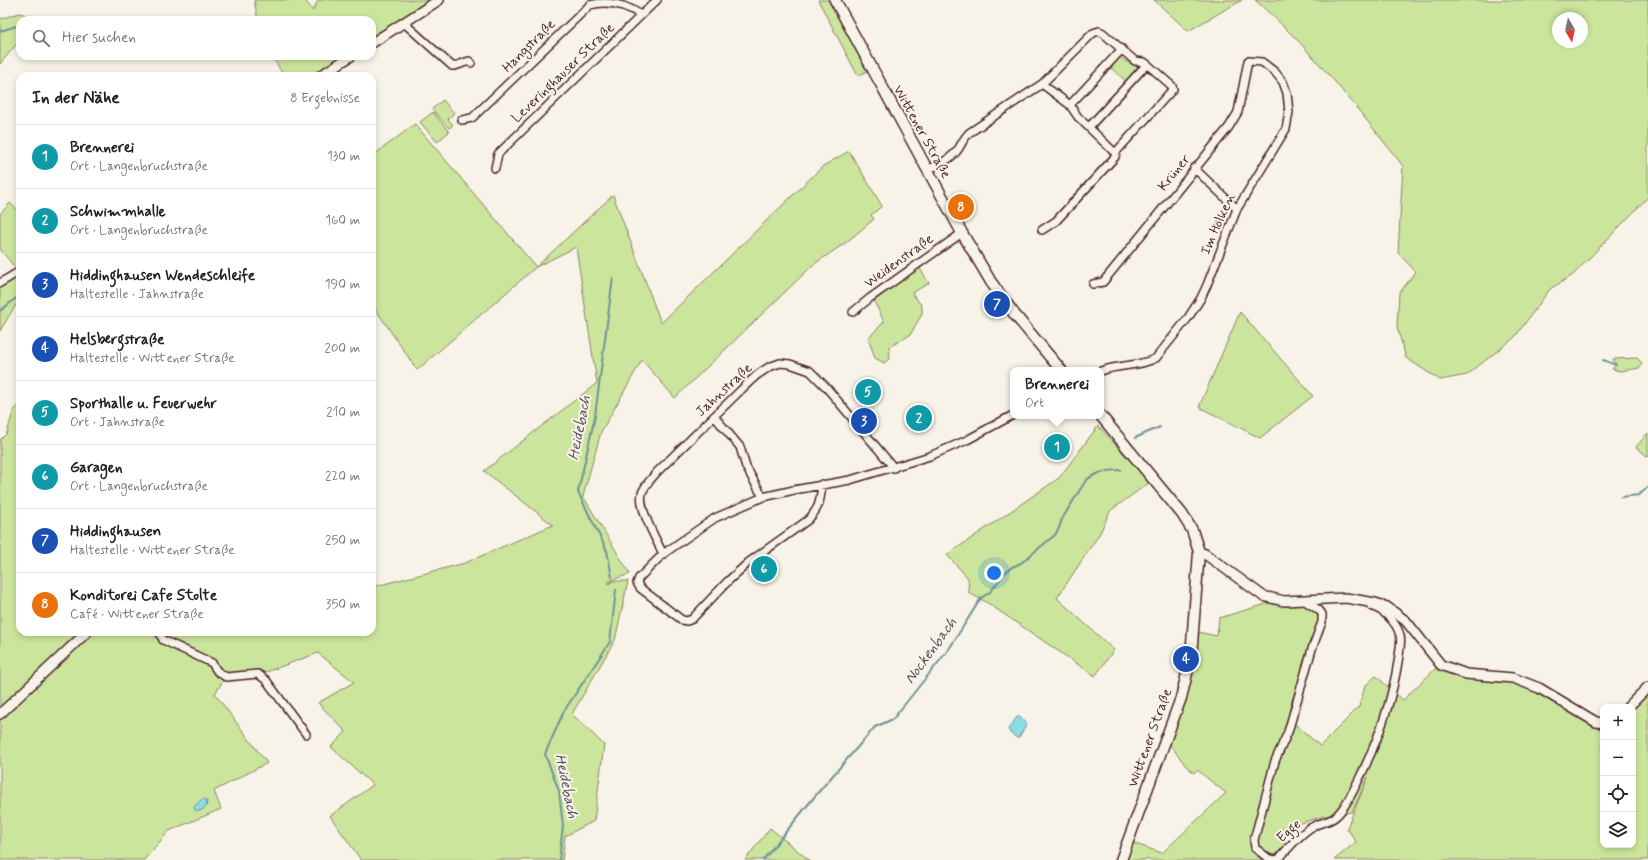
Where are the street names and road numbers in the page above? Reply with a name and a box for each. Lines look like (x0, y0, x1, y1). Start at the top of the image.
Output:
street label: Hangstraße (498, 15, 560, 77)
street label: Leveringhauser Straße (508, 19, 620, 128)
street label: Wittener Straße (889, 82, 955, 182)
street label: Krüner (1154, 151, 1194, 195)
street label: Im Hölken (1197, 191, 1239, 257)
street label: Weidenstraße (861, 230, 937, 292)
street label: Jahnstraße (692, 359, 756, 421)
street label: Wittener Straße (1124, 686, 1176, 790)
street label: Egge (1273, 815, 1306, 848)

